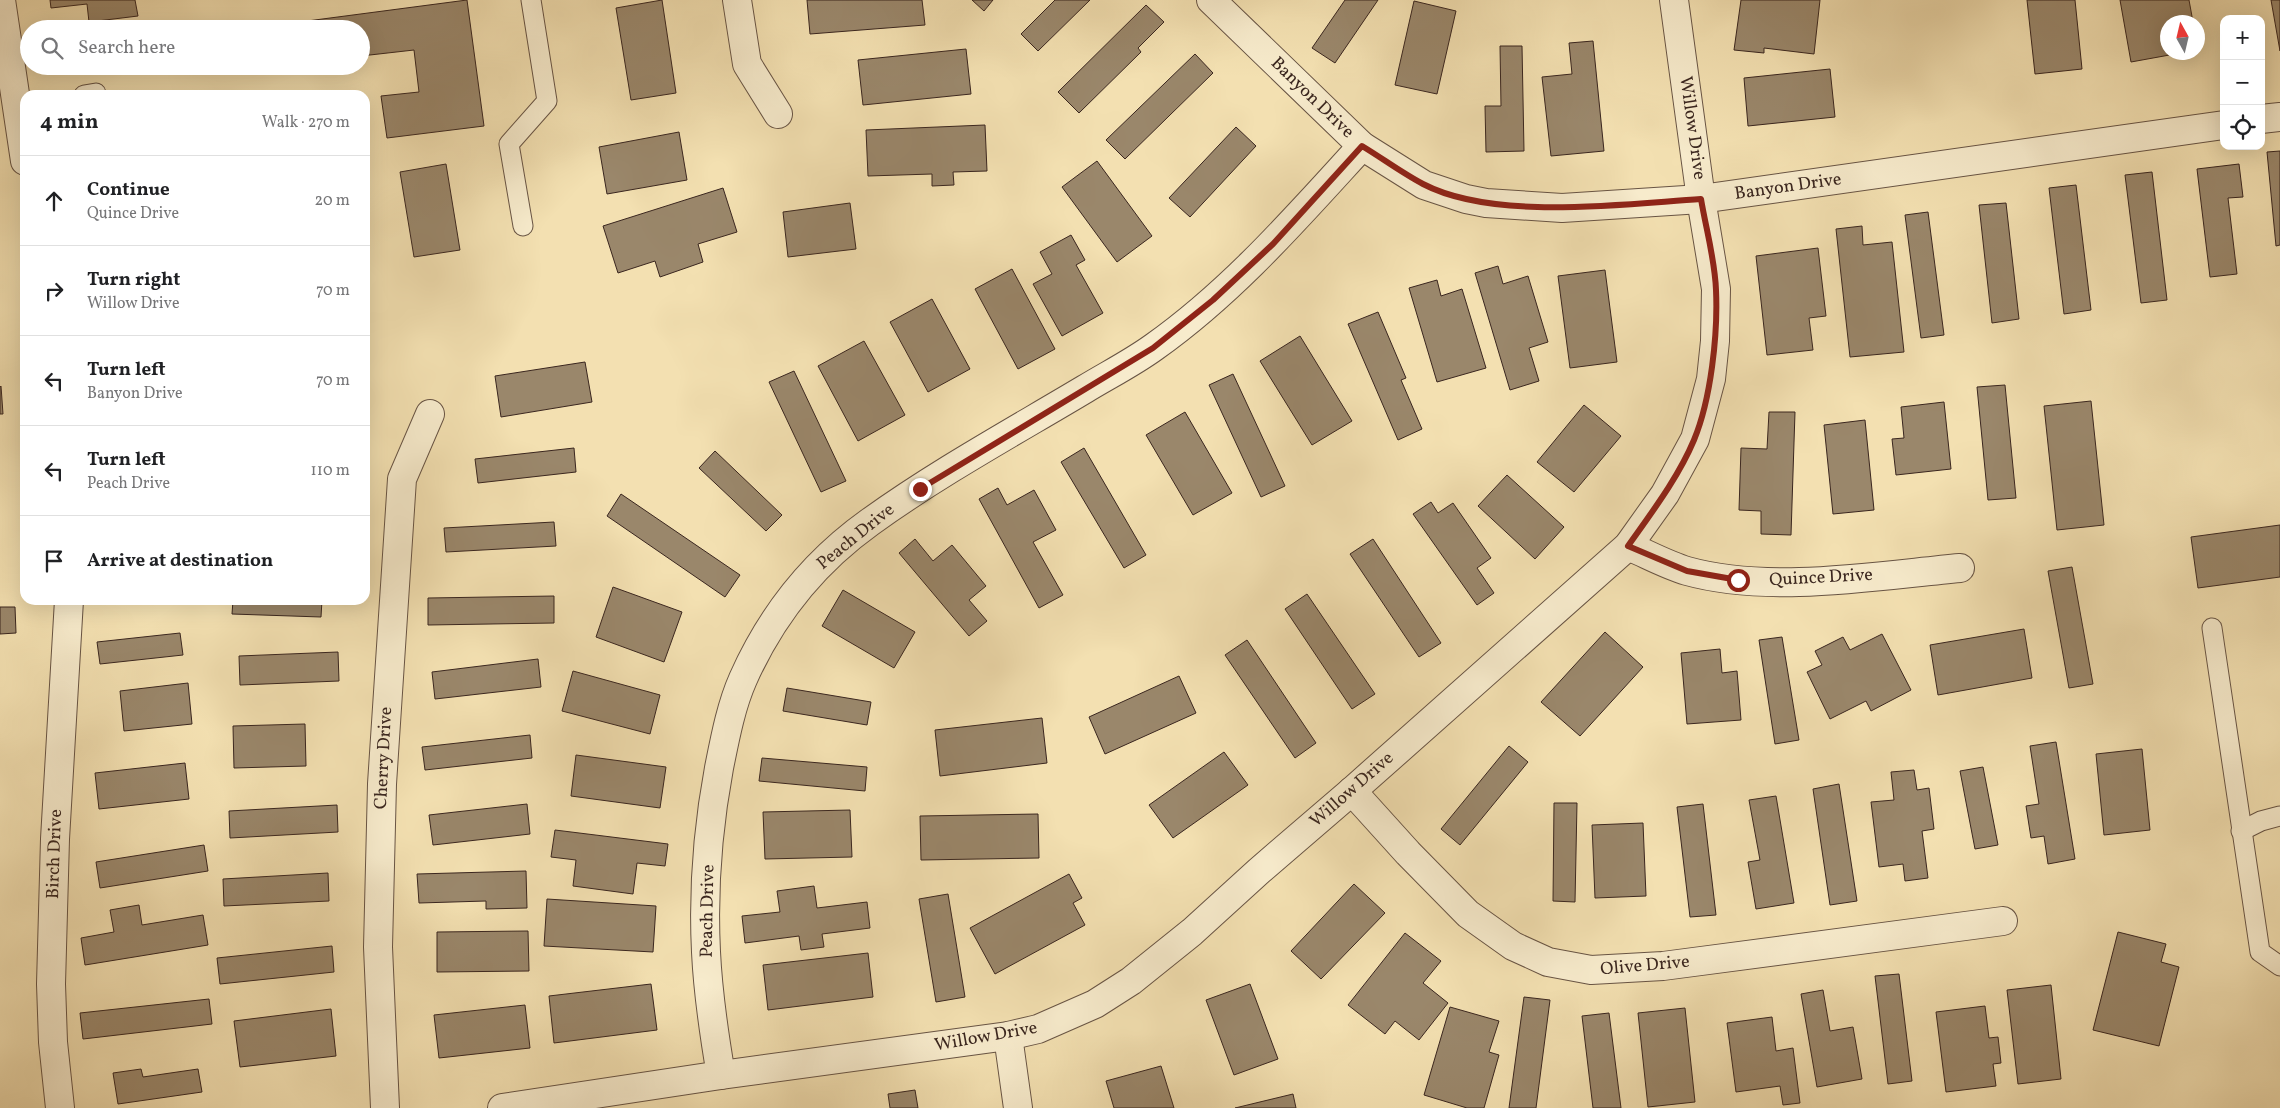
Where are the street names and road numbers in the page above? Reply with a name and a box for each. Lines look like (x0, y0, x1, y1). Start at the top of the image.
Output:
street label: Banyon Drive (1265, 52, 1359, 144)
street label: Willow Drive (1672, 75, 1712, 181)
street label: Banyon Drive (1733, 167, 1843, 207)
street label: Peach Drive (812, 498, 900, 576)
street label: Quince Drive (1769, 563, 1873, 593)
street label: Cherry Drive (369, 706, 399, 810)
street label: Willow Drive (1305, 746, 1399, 834)
street label: Birch Drive (41, 809, 69, 899)
street label: Peach Drive (695, 864, 721, 958)
street label: Olive Drive (1599, 950, 1691, 982)
street label: Willow Drive (933, 1016, 1039, 1058)

